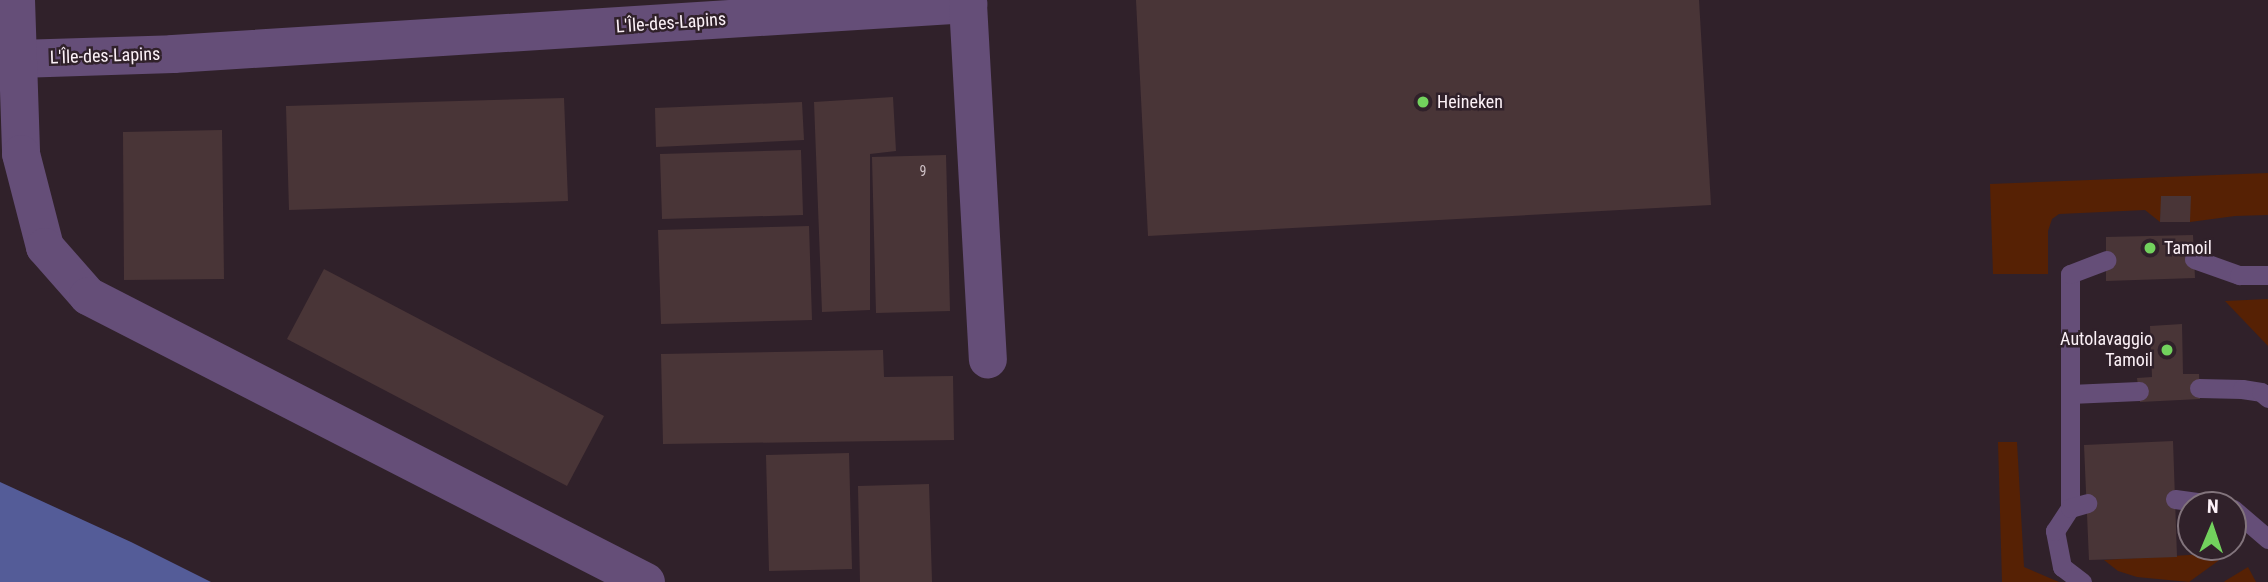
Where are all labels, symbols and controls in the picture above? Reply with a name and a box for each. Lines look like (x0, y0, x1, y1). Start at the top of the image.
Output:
street label: L'Île-des-Lapins (615, 8, 727, 38)
street label: L'Île-des-Lapins (49, 43, 161, 69)
place label: Heineken (1437, 91, 1503, 113)
marker: Heineken (1415, 94, 1431, 110)
house number: 9 (920, 163, 926, 179)
place label: Tamoil (2164, 237, 2212, 259)
marker: Tamoil (2142, 240, 2158, 256)
place label: Autolavaggio Tamoil (2060, 329, 2153, 372)
marker: Autolavaggio Tamoil (2159, 342, 2175, 358)
north arrow (2177, 491, 2247, 561)
text: N (2206, 495, 2219, 518)

